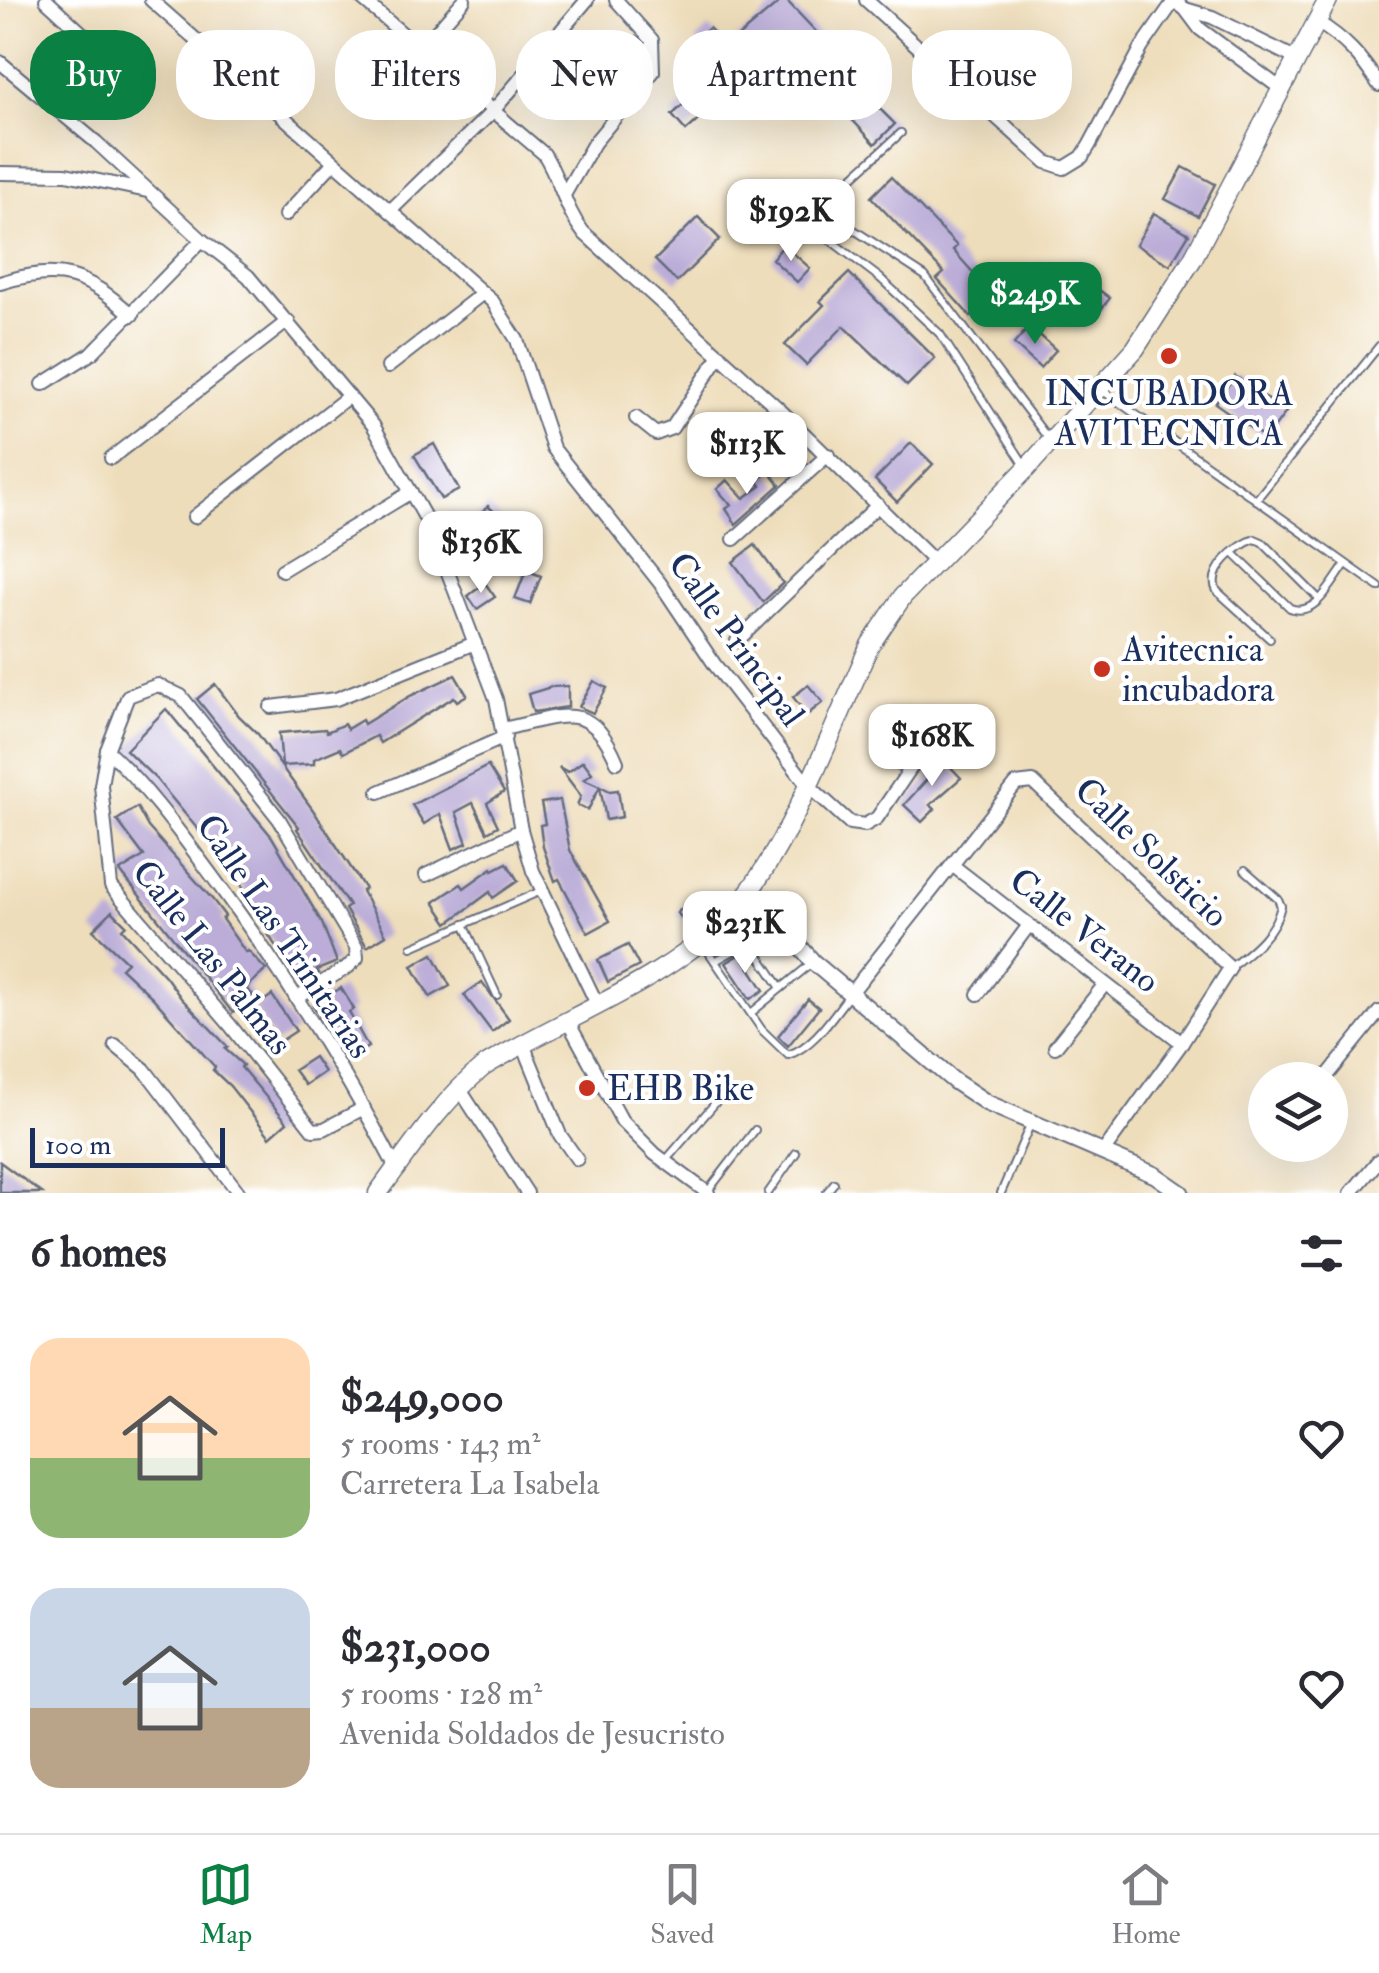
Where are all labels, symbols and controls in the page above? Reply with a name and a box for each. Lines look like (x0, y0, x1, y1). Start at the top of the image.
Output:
chip: Buy (30, 30, 156, 120)
chip: Rent (176, 30, 315, 120)
chip: Filters (335, 30, 496, 120)
chip: New (516, 30, 653, 120)
chip: Apartment (673, 30, 892, 120)
chip: House (912, 30, 1072, 120)
pin: $192K (721, 179, 861, 264)
text: $192K (749, 191, 833, 231)
pin: $249K (965, 262, 1105, 347)
text: $249K (990, 274, 1080, 314)
marker: INCUBADORA AVITECNICA (1158, 345, 1180, 367)
place label: INCUBADORA AVITECNICA (1044, 372, 1294, 456)
pin: $113K (677, 412, 817, 497)
text: $113K (709, 424, 785, 464)
pin: $136K (411, 511, 551, 596)
text: $136K (441, 523, 521, 563)
street label: Calle Principal (658, 544, 814, 735)
place label: Avitecnica incubadora (1121, 628, 1275, 712)
marker: Avitecnica incubadora (1091, 658, 1113, 680)
pin: $168K (862, 704, 1002, 789)
text: $168K (891, 716, 973, 756)
street label: Calle Solsticio (1065, 768, 1238, 937)
street label: Calle Las Trinitarias (186, 806, 382, 1067)
street label: Calle Las Palmas (122, 851, 302, 1064)
street label: Calle Verano (1001, 859, 1168, 1003)
pin: $231K (675, 891, 815, 976)
text: $231K (705, 903, 785, 943)
map controls (1248, 1062, 1348, 1162)
button: layers (1248, 1062, 1348, 1162)
place label: EHB Bike (607, 1067, 754, 1111)
marker: EHB Bike (576, 1077, 598, 1099)
scale bar (30, 1123, 225, 1168)
text: 100 m (45, 1128, 111, 1163)
icon: filters (1294, 1226, 1349, 1281)
text: 6 homes (30, 1227, 167, 1279)
text: $249,000 (340, 1372, 504, 1424)
icon: home (110, 1378, 230, 1498)
icon: heart (1294, 1411, 1349, 1466)
text: 5 rooms · 143 m² (340, 1424, 541, 1464)
text: Carretera La Isabela (340, 1464, 600, 1504)
text: $231,000 (340, 1622, 491, 1674)
icon: home (110, 1628, 230, 1748)
icon: heart (1294, 1661, 1349, 1716)
text: 5 rooms · 128 m² (340, 1674, 542, 1714)
text: Avenida Soldados de Jesucristo (340, 1714, 725, 1754)
tab: Map (198, 1857, 253, 1952)
tab: Saved (650, 1857, 714, 1952)
tab: Home (1111, 1857, 1181, 1952)

